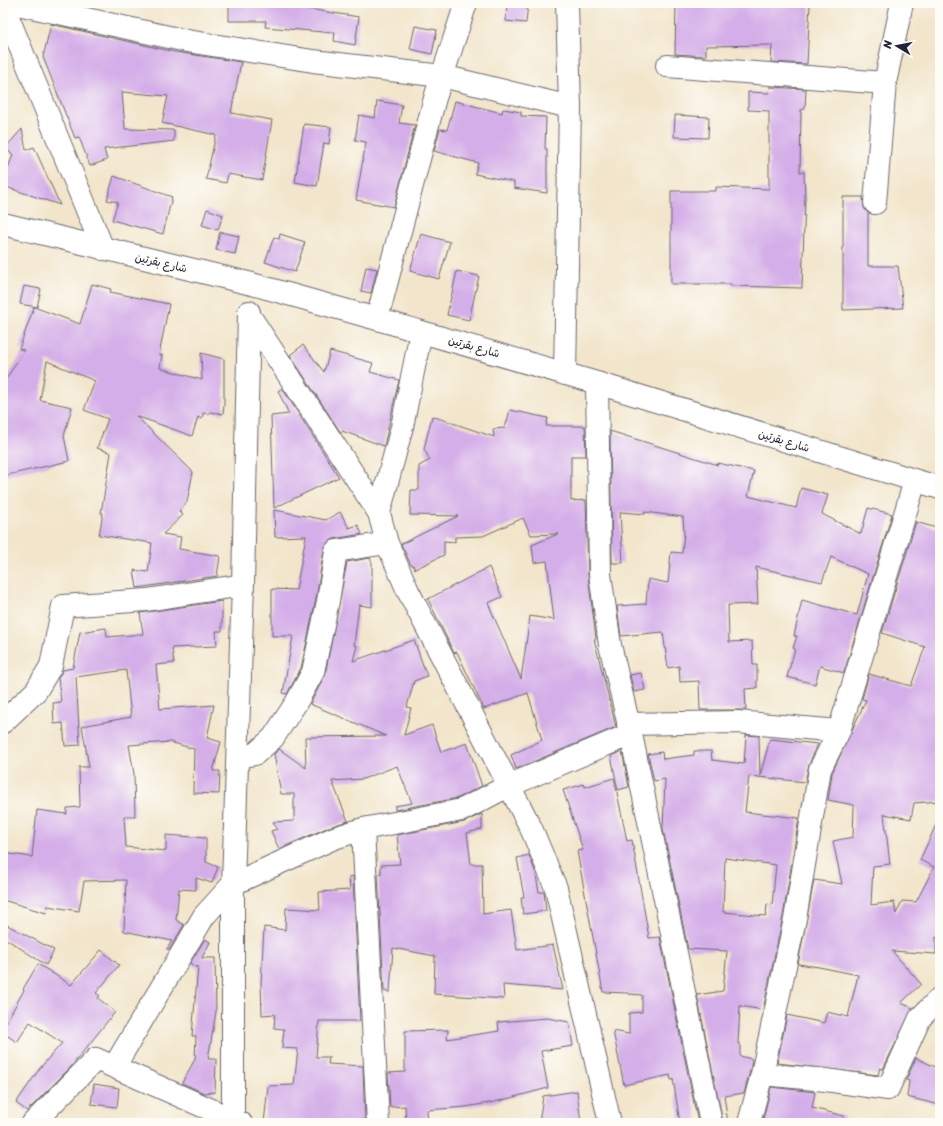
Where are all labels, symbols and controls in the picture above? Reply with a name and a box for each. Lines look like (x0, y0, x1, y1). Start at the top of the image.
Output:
north arrow (877, 26, 917, 66)
text: N (877, 39, 898, 51)
street label: شارع بقرتين (133, 248, 189, 278)
street label: شارع بقرتين (446, 331, 502, 363)
street label: شارع بقرتين (756, 424, 812, 458)

